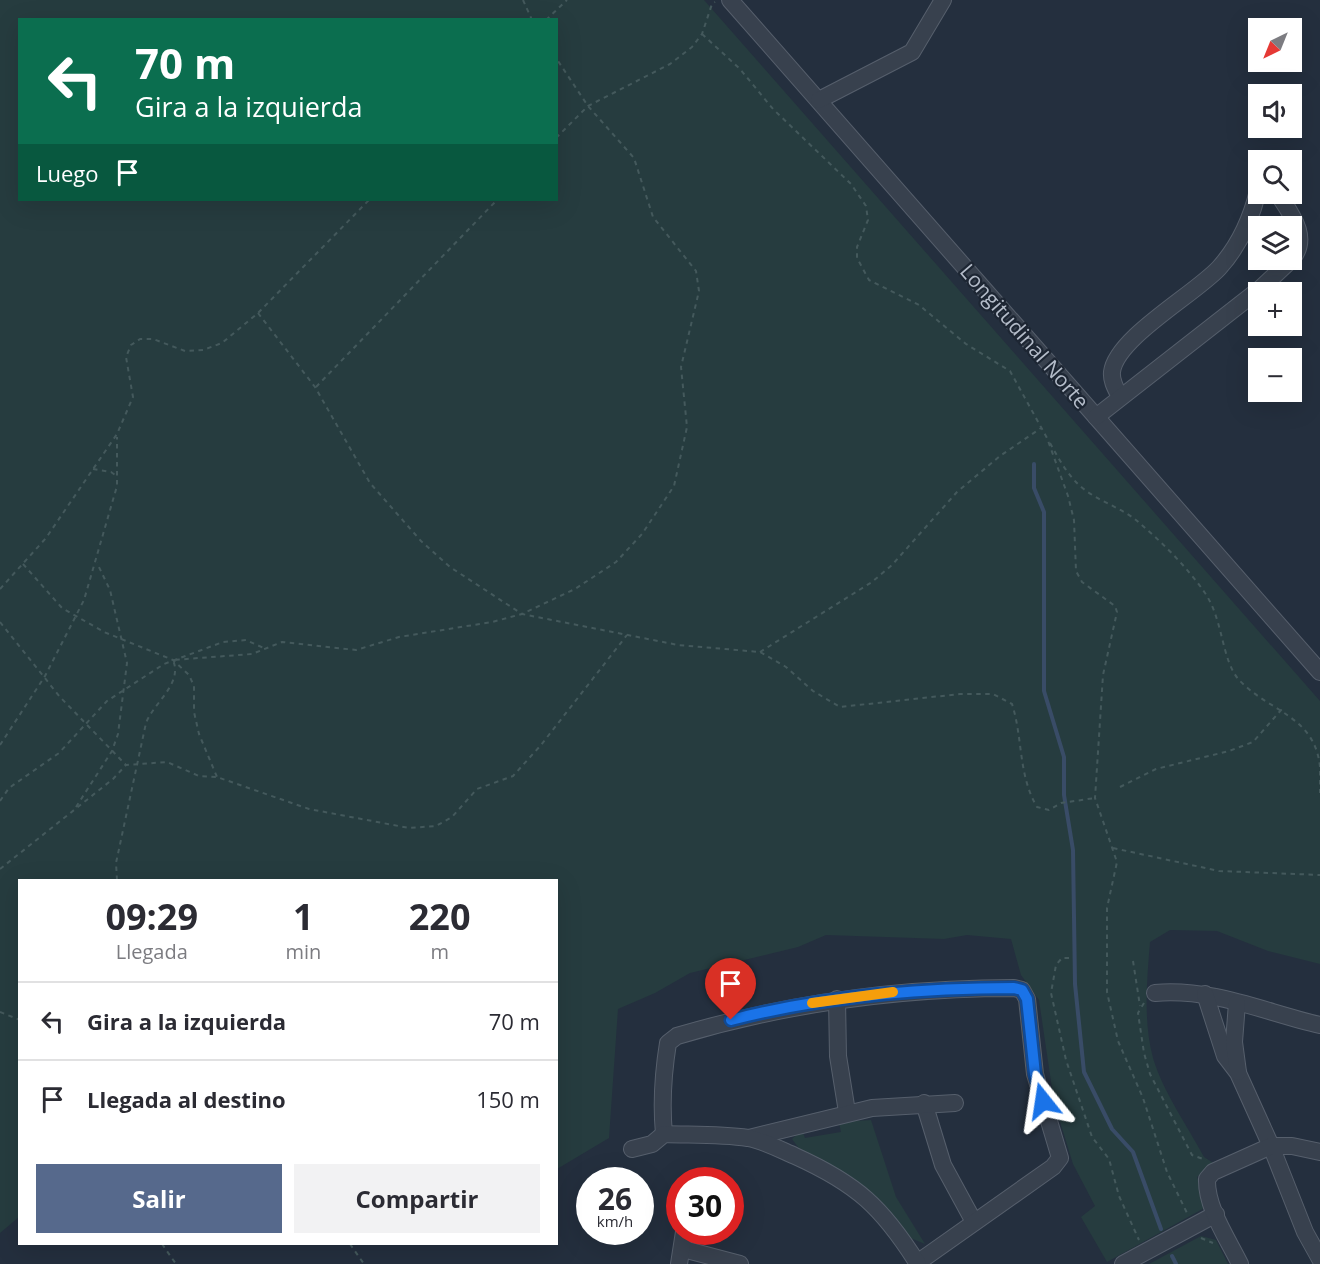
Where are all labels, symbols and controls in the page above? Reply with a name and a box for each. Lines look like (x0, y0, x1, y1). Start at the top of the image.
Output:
north arrow (1248, 18, 1302, 72)
map controls (1248, 18, 1302, 402)
text: 70 m (135, 34, 235, 91)
icon: left (36, 42, 114, 120)
button: sound (1248, 84, 1302, 138)
text: Gira a la izquierda (135, 88, 362, 125)
button: search (1248, 150, 1302, 204)
icon: arrive (111, 156, 144, 189)
text: Luego (36, 158, 99, 188)
button: layers (1248, 216, 1302, 270)
street label: Longitudinal Norte (954, 258, 1096, 414)
button: + (1248, 282, 1302, 336)
button: − (1248, 348, 1302, 402)
text: 09:29 (105, 892, 198, 941)
text: 1 (293, 892, 314, 941)
text: 220 (409, 892, 471, 941)
text: Llegada (116, 938, 188, 965)
text: min (285, 938, 321, 965)
text: m (430, 938, 449, 965)
pin (705, 958, 756, 1020)
icon: arrive (714, 967, 747, 1000)
icon: left (36, 1005, 69, 1038)
text: Gira a la izquierda (87, 1006, 286, 1036)
text: 70 m (489, 1006, 540, 1036)
position arrow (1011, 1069, 1075, 1133)
icon: arrive (36, 1083, 69, 1116)
text: Llegada al destino (87, 1084, 286, 1114)
text: 150 m (476, 1084, 540, 1114)
button: Salir (36, 1164, 282, 1233)
button: Compartir (294, 1164, 540, 1233)
speed limit sign: 30 (666, 1167, 744, 1245)
text: 26 (598, 1178, 632, 1219)
text: km/h (597, 1211, 633, 1231)

